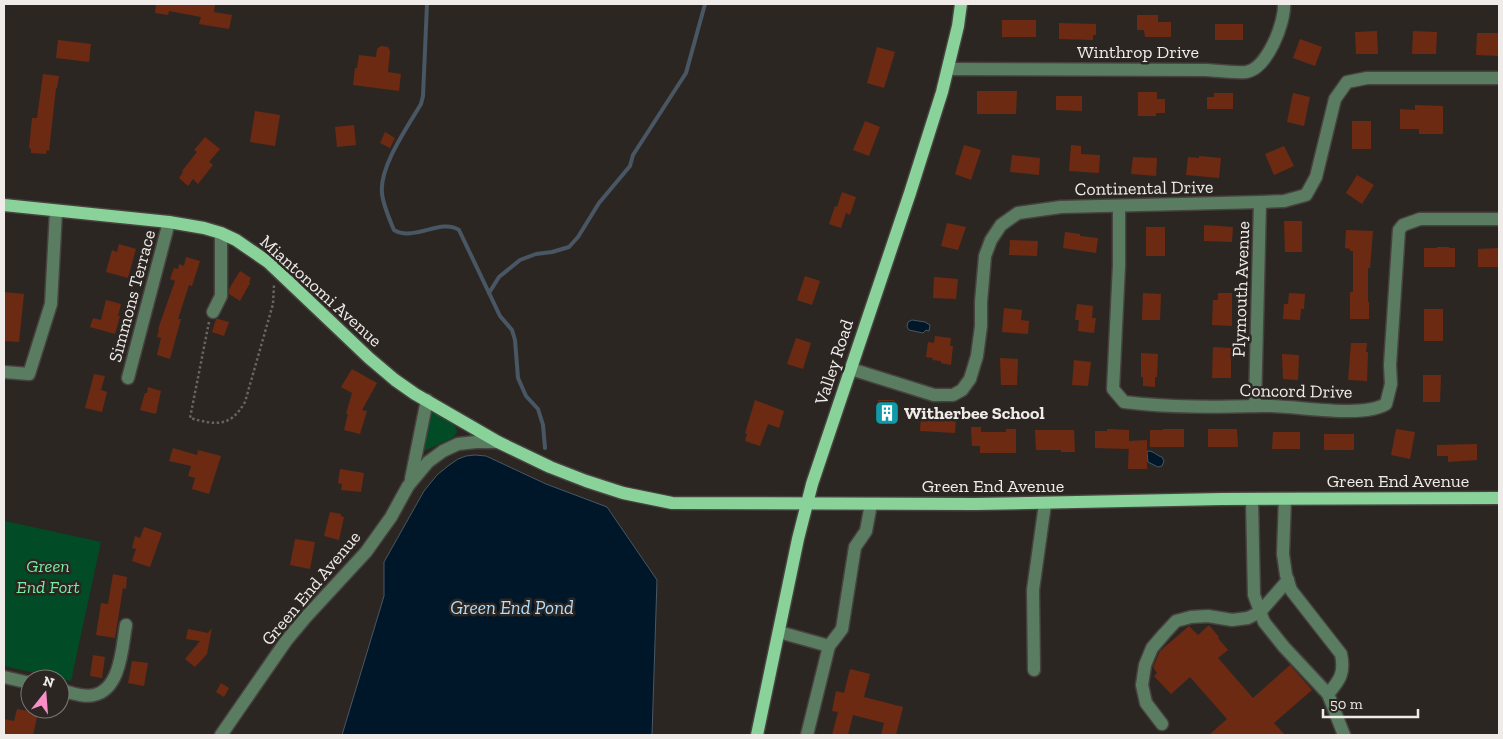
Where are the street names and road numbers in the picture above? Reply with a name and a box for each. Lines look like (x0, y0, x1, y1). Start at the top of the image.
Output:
street label: Winthrop Drive (1077, 41, 1199, 63)
street label: Continental Drive (1075, 176, 1213, 200)
street label: Plymouth Avenue (1228, 221, 1254, 357)
street label: Simmons Terrace (104, 227, 160, 365)
street label: Miantonomi Avenue (255, 230, 387, 352)
street label: Valley Road (810, 316, 858, 408)
street label: Concord Drive (1239, 379, 1353, 403)
street label: Green End Avenue (1327, 470, 1469, 492)
street label: Green End Avenue (922, 475, 1064, 497)
street label: Green End Avenue (257, 526, 365, 650)

